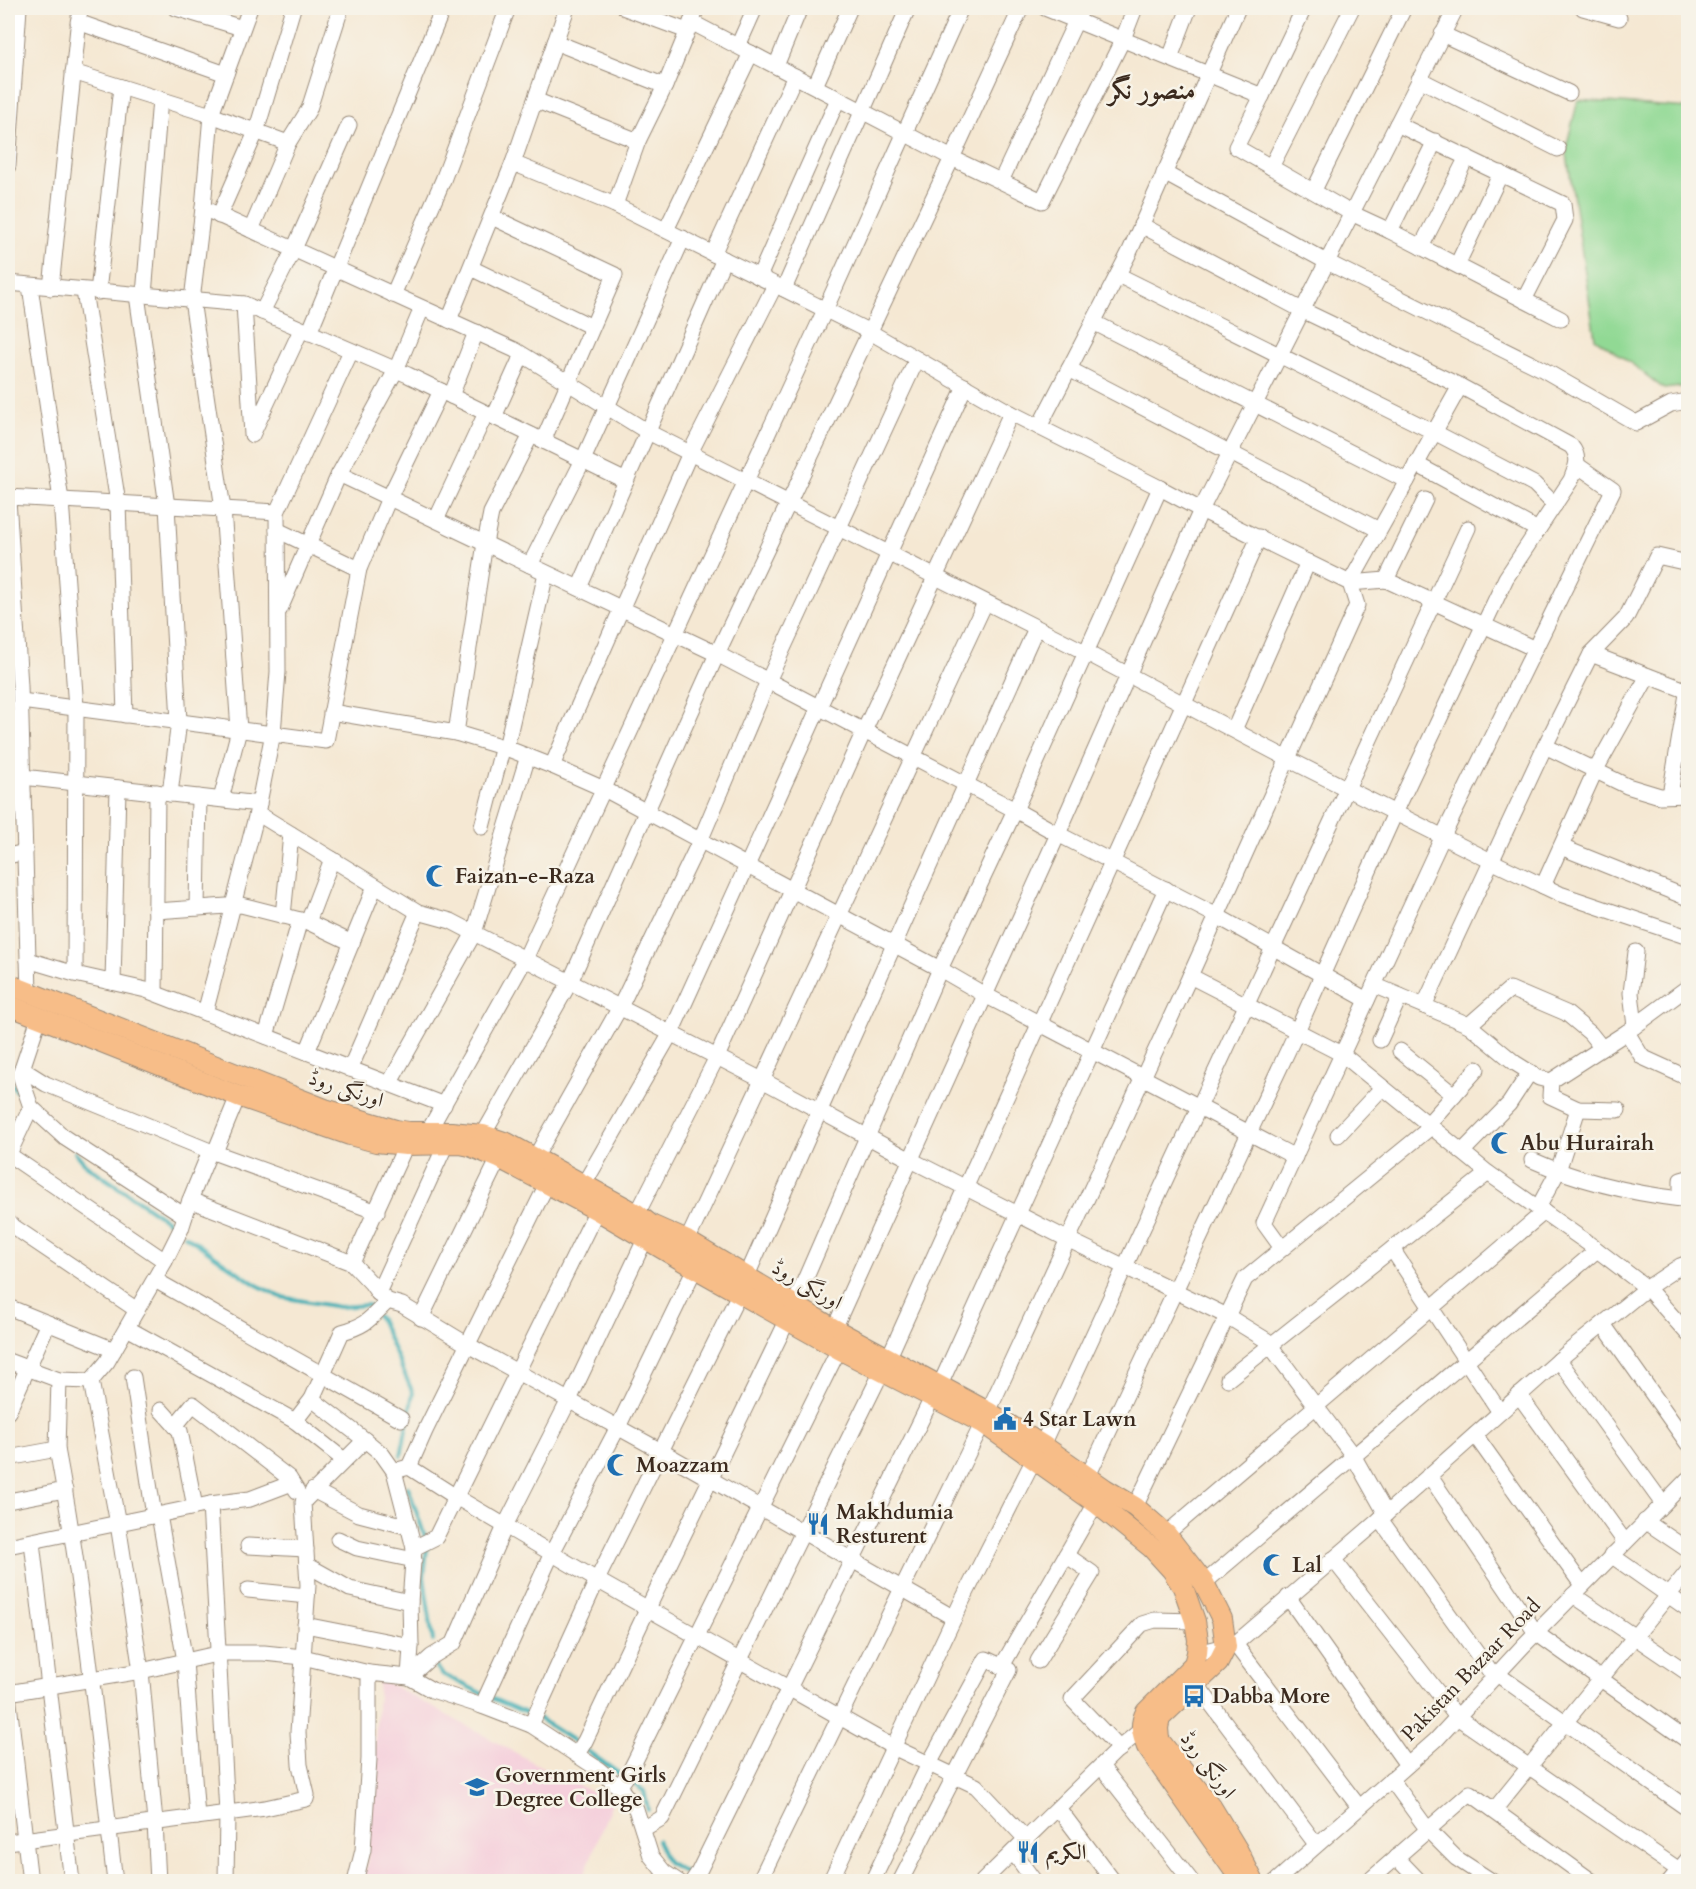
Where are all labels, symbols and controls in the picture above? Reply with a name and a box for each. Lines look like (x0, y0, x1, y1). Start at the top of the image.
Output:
district label: منصور نگر (1106, 72, 1195, 109)
place label: Faizan-e-Raza (455, 862, 596, 891)
mosque icon: Faizan-e-Raza (424, 863, 450, 889)
street label: اورنگی روڈ (305, 1063, 387, 1115)
place label: Abu Hurairah (1520, 1129, 1654, 1158)
mosque icon: Abu Hurairah (1489, 1130, 1515, 1156)
street label: اورنگی روڈ (766, 1253, 848, 1317)
place label: 4 Star Lawn (1023, 1405, 1137, 1434)
public building icon: 4 Star Lawn (992, 1406, 1018, 1432)
place label: Moazzam (636, 1451, 730, 1480)
mosque icon: Moazzam (605, 1452, 631, 1478)
place label: Makhdumia Resturent (836, 1498, 954, 1551)
restaurant icon: Makhdumia Resturent (805, 1511, 831, 1537)
place label: Lal (1292, 1551, 1322, 1580)
mosque icon: Lal (1261, 1552, 1287, 1578)
street label: Pakistan Bazaar Road (1395, 1592, 1547, 1748)
place label: Dabba More (1212, 1682, 1330, 1711)
bus stop icon: Dabba More (1181, 1683, 1207, 1709)
street label: اورنگی روڈ (1173, 1725, 1243, 1805)
place label: Government Girls Degree College (495, 1761, 666, 1814)
school or university icon: Government Girls Degree College (464, 1774, 490, 1800)
place label: الکریم (1046, 1838, 1086, 1870)
restaurant icon: الکریم (1015, 1839, 1041, 1865)

